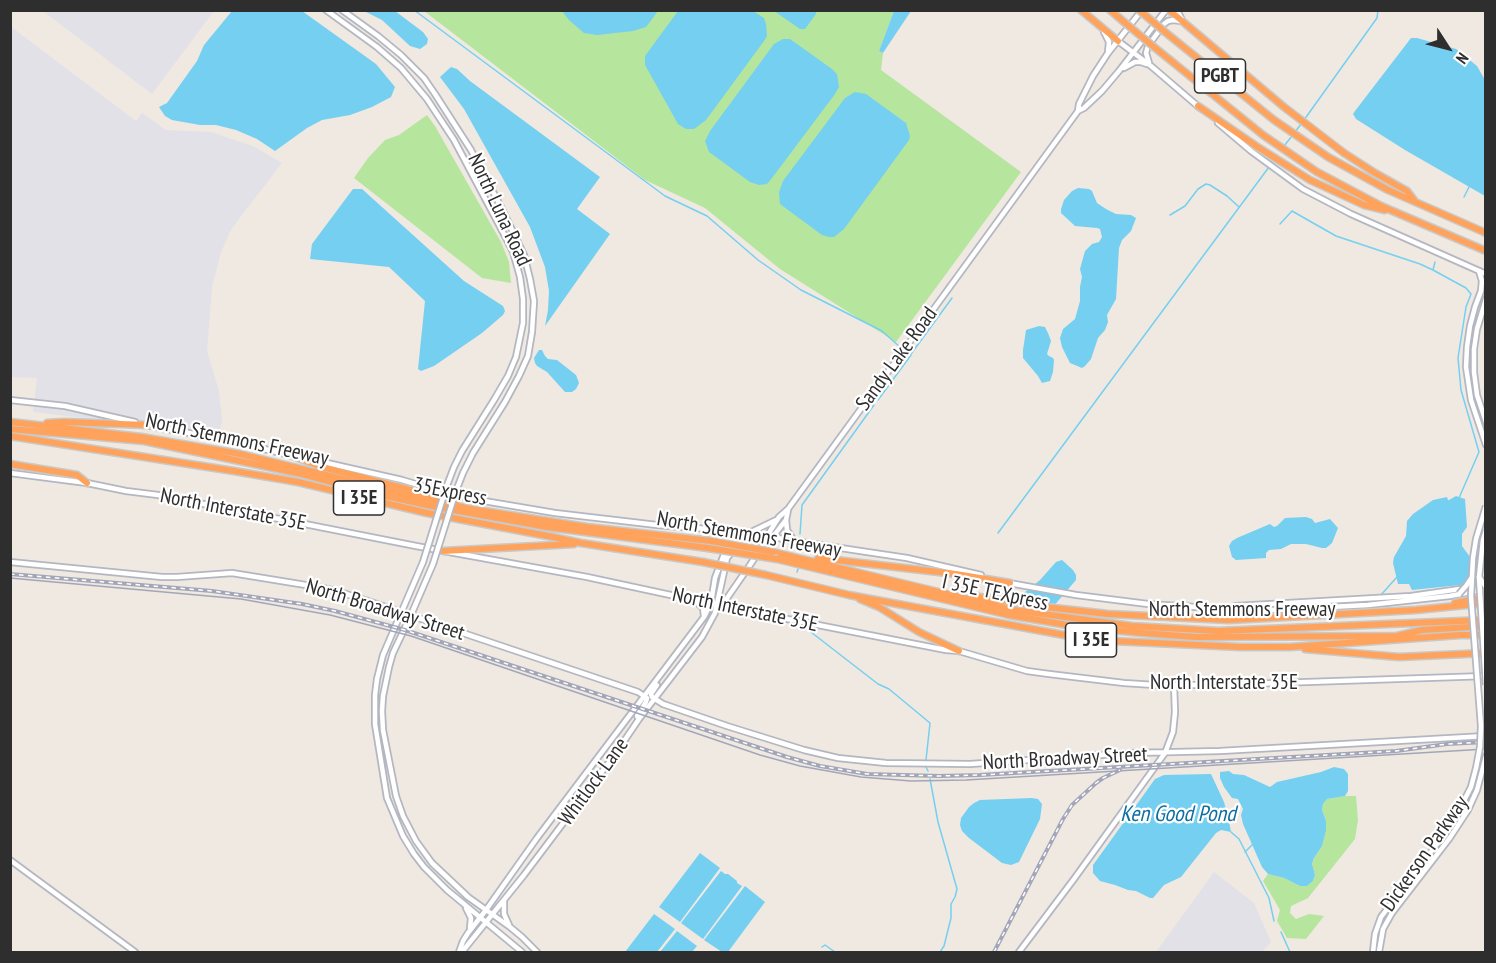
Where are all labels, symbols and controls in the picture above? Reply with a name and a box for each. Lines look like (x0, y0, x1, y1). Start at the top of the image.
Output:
north arrow (1418, 18, 1478, 78)
text: N (1452, 49, 1473, 68)
road number: PGBT (1194, 59, 1246, 93)
street label: North Luna Road (462, 150, 536, 270)
street label: Sandy Lake Road (851, 302, 943, 416)
street label: North Stemmons Freeway (143, 408, 331, 472)
street label: 35Express (411, 473, 489, 511)
road number: I 35E (334, 481, 385, 515)
street label: North Interstate 35E (158, 483, 308, 537)
street label: North Stemmons Freeway (655, 506, 843, 564)
street label: I 35E TEXpress (940, 569, 1050, 617)
street label: North Broadway Street (302, 574, 468, 646)
street label: North Interstate 35E (670, 582, 820, 638)
street label: North Stemmons Freeway (1149, 597, 1335, 623)
road number: I 35E (1066, 623, 1116, 657)
street label: North Interstate 35E (1150, 670, 1298, 696)
street label: Whitlock Lane (554, 733, 634, 831)
street label: North Broadway Street (982, 742, 1148, 776)
street label: Dickerson Parkway (1376, 791, 1474, 917)
water label: Ken Good Pond (1120, 802, 1236, 828)

